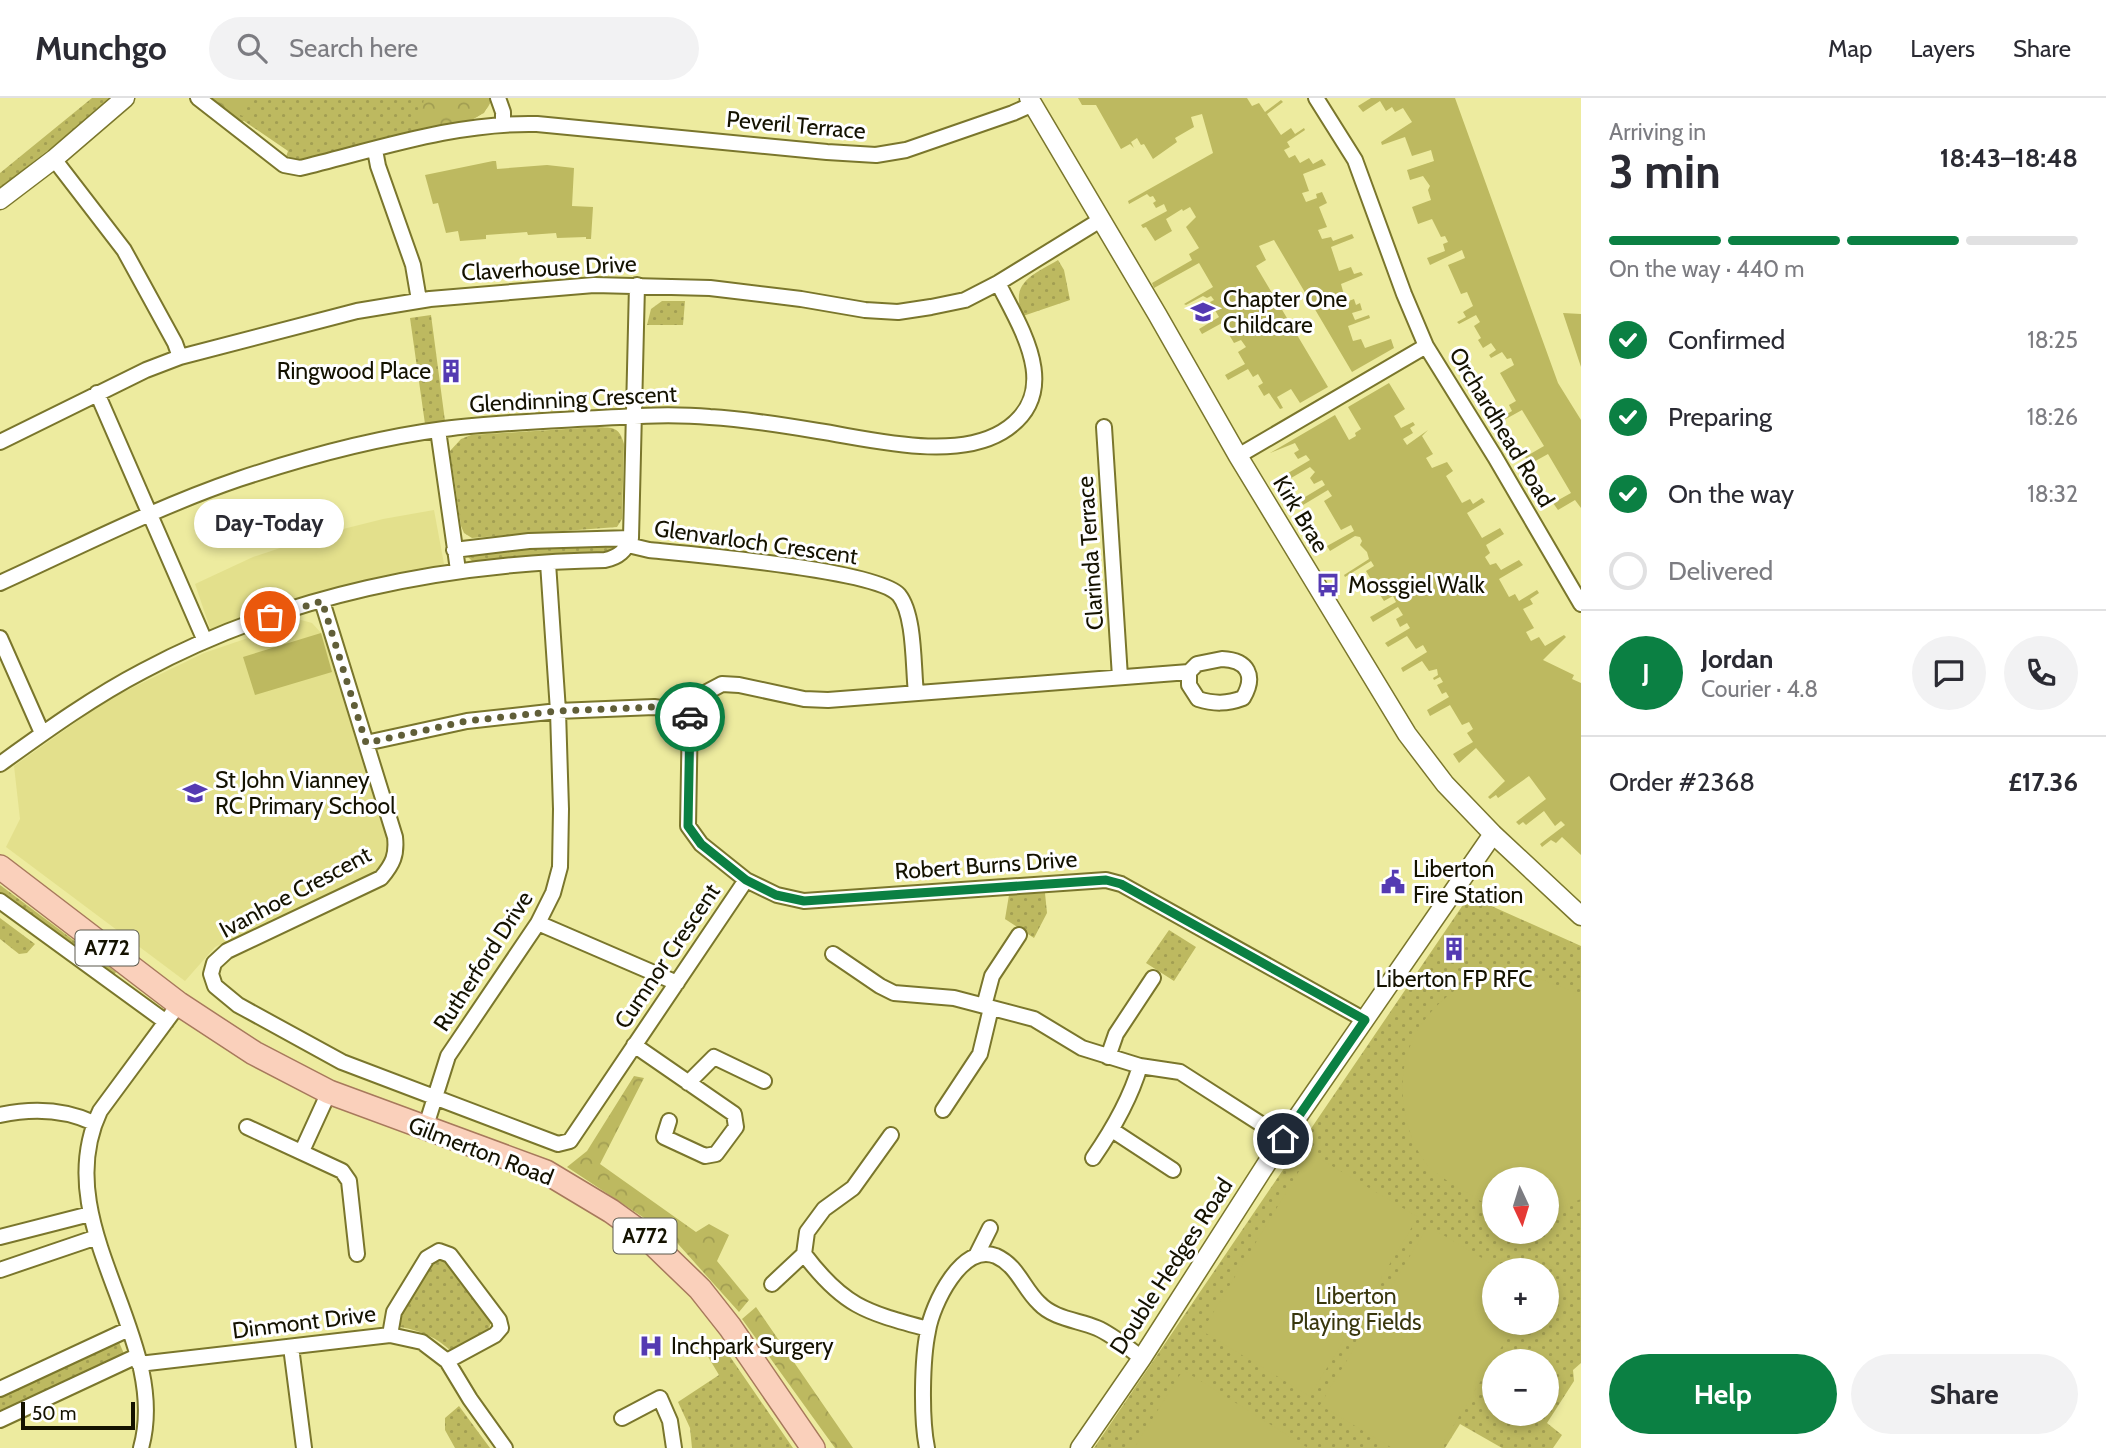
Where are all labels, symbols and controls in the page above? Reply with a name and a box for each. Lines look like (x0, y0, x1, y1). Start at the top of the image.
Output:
search box (209, 17, 699, 80)
text: Munchgo (35, 28, 167, 68)
icon: search (233, 29, 271, 67)
text: Search here (289, 32, 418, 64)
text: Map (1828, 34, 1872, 63)
text: Layers (1910, 34, 1975, 63)
text: Share (2013, 34, 2071, 63)
street label: Peveril Terrace (725, 105, 867, 145)
text: Arriving in (1609, 118, 1706, 146)
text: 18:43–18:48 (1940, 142, 2078, 174)
text: 3 min (1609, 144, 1721, 200)
street label: Claverhouse Drive (461, 249, 638, 287)
text: On the way · 440 m (1609, 255, 1804, 283)
place label: Chapter One Childcare (1223, 285, 1348, 339)
school or university icon: Chapter One Childcare (1189, 298, 1217, 326)
icon: check (1609, 321, 1647, 359)
text: Confirmed (1668, 324, 1785, 356)
text: 18:25 (2027, 326, 2078, 354)
street label: Orchardhead Road (1443, 342, 1561, 512)
place label: Ringwood Place (277, 357, 431, 385)
building icon: Ringwood Place (437, 357, 465, 385)
street label: Glendinning Crescent (469, 380, 678, 418)
icon: check (1609, 398, 1647, 436)
text: Preparing (1668, 401, 1772, 433)
text: 18:26 (2027, 403, 2078, 431)
street label: Kirk Brae (1267, 470, 1335, 558)
street label: Clarinda Terrace (1071, 475, 1109, 631)
icon: check (1609, 475, 1647, 513)
text: On the way (1668, 478, 1794, 510)
text: 18:32 (2027, 480, 2078, 508)
callout: Day-Today (195, 498, 345, 547)
text: Day-Today (214, 509, 324, 537)
street label: Glenvarloch Crescent (652, 514, 860, 570)
text: Delivered (1668, 555, 1773, 587)
bus stop icon: Mossgiel Walk (1314, 571, 1342, 599)
place label: Mossgiel Walk (1348, 571, 1486, 599)
pin (240, 587, 300, 647)
icon: bag (251, 598, 289, 636)
button: chat (1912, 636, 1986, 710)
button: phone (2004, 636, 2078, 710)
text: Jordan (1701, 643, 1773, 675)
text: J (1642, 657, 1650, 689)
text: Courier · 4.8 (1701, 675, 1818, 703)
courier (655, 682, 725, 752)
icon: car (671, 698, 709, 736)
place label: St John Vianney RC Primary School (215, 766, 396, 820)
text: Order #2368 (1609, 766, 1755, 798)
text: £17.36 (2008, 766, 2078, 798)
school or university icon: St John Vianney RC Primary School (181, 779, 209, 807)
street label: Ivanhoe Crescent (214, 840, 376, 944)
street label: Robert Burns Drive (894, 845, 1078, 885)
place label: Liberton Fire Station (1413, 855, 1523, 909)
public building icon: Liberton Fire Station (1379, 868, 1407, 896)
street label: Cumnor Crescent (608, 878, 726, 1034)
street label: Rutherford Drive (427, 885, 539, 1036)
road number: A772 (76, 930, 138, 966)
building icon: Liberton FP RFC (1440, 935, 1468, 963)
place label: Liberton FP RFC (1376, 965, 1532, 993)
pin (1253, 1109, 1313, 1169)
street label: Gilmerton Road (405, 1111, 557, 1191)
icon: home (1264, 1120, 1302, 1158)
north arrow (1482, 1167, 1559, 1244)
map controls (1482, 1167, 1559, 1426)
street label: Double Hedges Road (1104, 1173, 1238, 1359)
road number: A772 (614, 1218, 676, 1254)
button: + (1482, 1258, 1559, 1335)
park label: Liberton Playing Fields (1290, 1282, 1422, 1336)
street label: Dinmont Drive (231, 1299, 378, 1345)
hospital icon: Inchpark Surgery (637, 1332, 665, 1360)
place label: Inchpark Surgery (671, 1332, 834, 1360)
button: − (1482, 1349, 1559, 1426)
button: Help (1609, 1354, 1837, 1434)
button: Share (1851, 1354, 2078, 1434)
scale bar (21, 1399, 135, 1431)
text: 50 m (32, 1402, 76, 1425)

